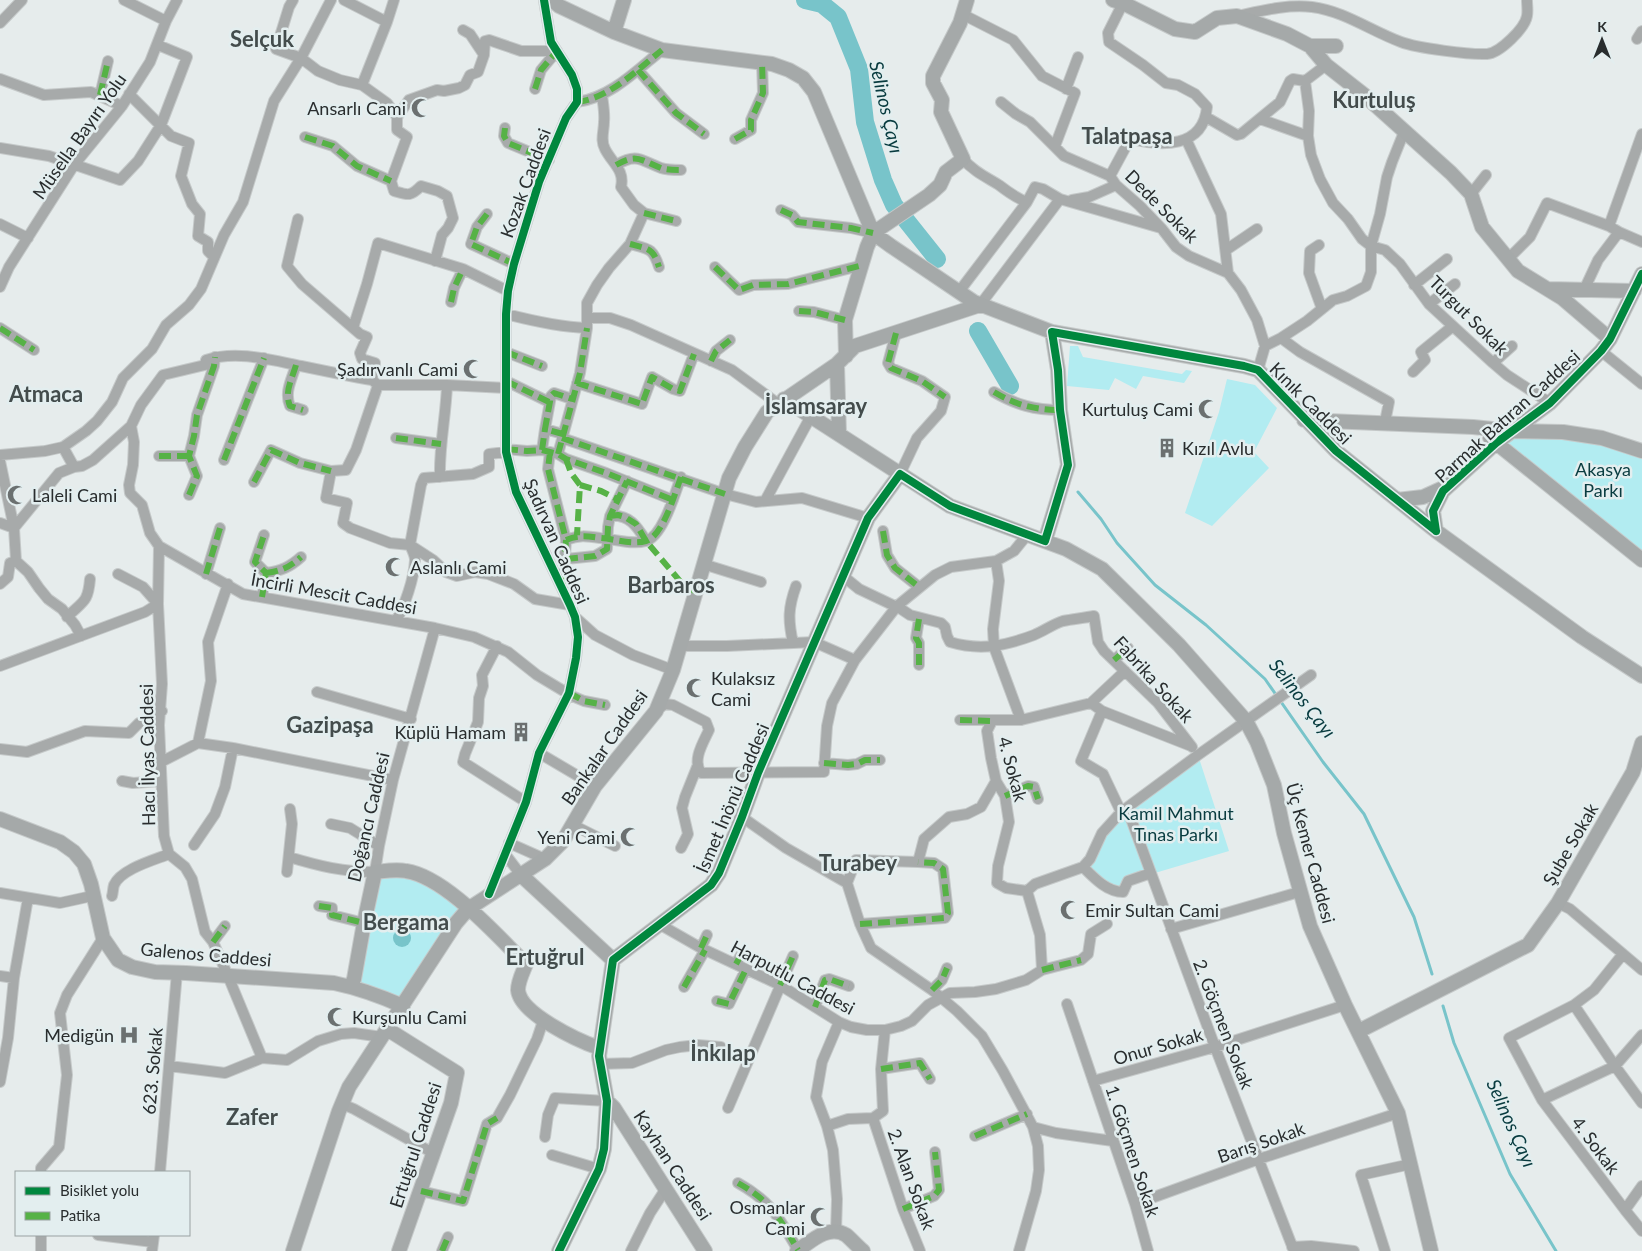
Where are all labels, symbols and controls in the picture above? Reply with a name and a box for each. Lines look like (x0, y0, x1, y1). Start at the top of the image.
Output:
north arrow (1577, 15, 1627, 65)
text: K (1597, 18, 1607, 35)
district label: Selçuk (230, 25, 294, 52)
water label: Selinos Çayı (865, 59, 909, 155)
street label: Müsella Bayırı Yolu (27, 69, 131, 203)
district label: Kurtuluş (1332, 86, 1416, 113)
place label: Ansarlı Cami (307, 97, 406, 119)
mosque icon: Ansarlı Cami (410, 97, 432, 119)
district label: Talatpaşa (1081, 122, 1173, 149)
street label: Kozak Caddesi (495, 125, 555, 241)
street label: Dede Sokak (1121, 165, 1204, 248)
street label: Turgut Sokak (1425, 271, 1514, 360)
street label: Parmak Batıran Caddesi (1430, 345, 1584, 487)
street label: Kınık Caddesi (1265, 357, 1357, 449)
place label: Şadırvanlı Cami (337, 358, 458, 380)
mosque icon: Şadırvanlı Cami (462, 358, 484, 380)
district label: Atmaca (8, 380, 83, 407)
district label: İslamsaray (765, 392, 868, 419)
place label: Kurtuluş Cami (1082, 398, 1193, 420)
mosque icon: Kurtuluş Cami (1197, 398, 1219, 420)
building icon: Kızıl Avlu (1156, 437, 1178, 459)
place label: Kızıl Avlu (1182, 437, 1254, 459)
park label: Akasya Parkı (1575, 458, 1631, 501)
street label: Şadırvan Caddesi (519, 475, 595, 607)
mosque icon: Laleli Cami (6, 484, 28, 506)
place label: Laleli Cami (32, 484, 117, 506)
mosque icon: Aslanlı Cami (384, 556, 406, 578)
place label: Aslanlı Cami (410, 556, 507, 578)
street label: İncirli Mescit Caddesi (249, 568, 419, 618)
district label: Barbaros (627, 571, 715, 598)
street label: Fabrika Sokak (1109, 631, 1199, 727)
water label: Selinos Çayı (1265, 654, 1341, 742)
place label: Kulaksız Cami (711, 667, 775, 710)
mosque icon: Kulaksız Cami (685, 677, 707, 699)
street label: Hacı İlyas Caddesi (135, 684, 159, 826)
street label: Bankalar Caddesi (556, 685, 652, 809)
district label: Gazipaşa (286, 711, 374, 738)
street label: İsmet İnönü Caddesi (691, 720, 773, 876)
place label: Küplü Hamam (395, 721, 506, 743)
building icon: Küplü Hamam (510, 721, 532, 743)
street label: 4. Sokak (994, 734, 1032, 805)
street label: Doğancı Caddesi (342, 750, 394, 884)
street label: Üç Kemer Caddesi (1282, 780, 1340, 926)
street label: Şube Sokak (1538, 798, 1603, 889)
park label: Kamil Mahmut Tınas Parkı (1118, 802, 1234, 845)
place label: Yeni Cami (537, 826, 615, 848)
mosque icon: Yeni Cami (619, 826, 641, 848)
district label: Turabey (819, 849, 898, 876)
mosque icon: Emir Sultan Cami (1059, 899, 1081, 921)
place label: Emir Sultan Cami (1085, 899, 1219, 921)
district label: Bergama (363, 908, 449, 935)
street label: Harputlu Caddesi (727, 935, 859, 1019)
street label: Galenos Caddesi (140, 937, 272, 971)
district label: Ertuğrul (506, 943, 584, 970)
street label: 2. Göçmen Sokak (1189, 956, 1259, 1093)
mosque icon: Kurşunlu Cami (326, 1006, 348, 1028)
place label: Kurşunlu Cami (352, 1006, 467, 1028)
street label: Onur Sokak (1111, 1022, 1206, 1069)
place label: Medigün (44, 1024, 114, 1046)
hospital icon: Medigün (118, 1024, 140, 1046)
street label: 623. Sokak (137, 1026, 167, 1115)
district label: İnkılap (690, 1039, 756, 1066)
water label: Selinos Çayı (1482, 1075, 1542, 1171)
street label: Ertuğrul Caddesi (384, 1079, 446, 1211)
street label: 1. Göçmen Sokak (1101, 1082, 1165, 1220)
district label: Zafer (226, 1103, 279, 1130)
street label: Kayhan Caddesi (629, 1106, 717, 1224)
street label: 4. Sokak (1567, 1112, 1625, 1179)
street label: Barış Sokak (1214, 1117, 1308, 1167)
street label: 2. Alan Sokak (884, 1126, 941, 1233)
legend (15, 1171, 190, 1236)
text: Bisiklet yolu (60, 1181, 139, 1199)
place label: Osmanlar Cami (729, 1196, 805, 1239)
text: Patika (60, 1206, 100, 1224)
mosque icon: Osmanlar Cami (809, 1206, 831, 1228)

